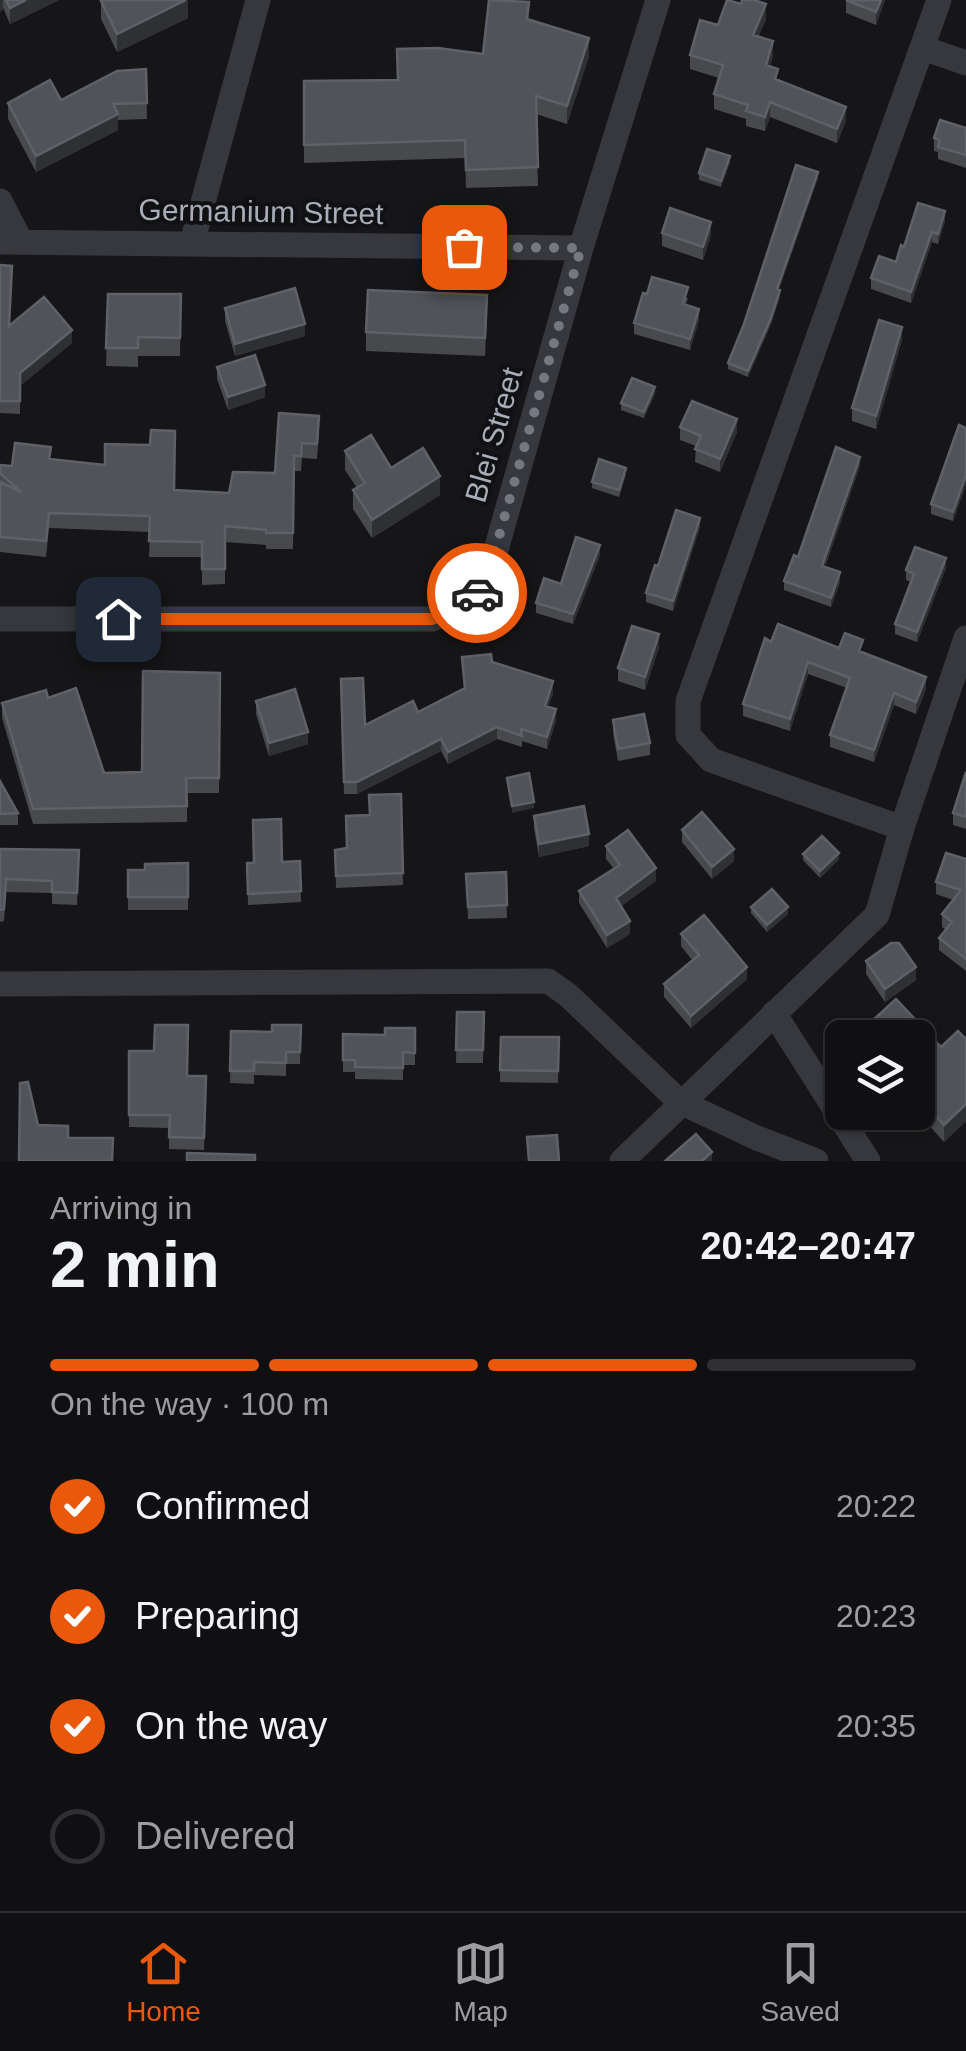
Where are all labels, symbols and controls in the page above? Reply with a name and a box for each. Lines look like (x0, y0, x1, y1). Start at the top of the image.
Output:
street label: Germanium Street (138, 193, 384, 230)
pin (422, 205, 507, 290)
icon: bag (437, 220, 492, 275)
street label: Blei Street (459, 363, 529, 506)
courier (427, 543, 527, 643)
icon: car (450, 566, 505, 621)
pin (76, 577, 161, 662)
icon: home (91, 592, 146, 647)
map controls (825, 1020, 935, 1130)
button: layers (825, 1020, 935, 1130)
text: Arriving in (50, 1190, 192, 1226)
text: 20:42–20:47 (700, 1225, 916, 1267)
text: 2 min (50, 1228, 220, 1301)
text: On the way · 100 m (50, 1386, 329, 1422)
icon: check (50, 1479, 105, 1534)
text: Confirmed (135, 1485, 310, 1527)
text: 20:22 (836, 1488, 916, 1524)
icon: check (50, 1589, 105, 1644)
text: Preparing (135, 1595, 300, 1637)
text: 20:23 (836, 1598, 916, 1634)
icon: check (50, 1699, 105, 1754)
text: On the way (135, 1705, 327, 1747)
text: 20:35 (836, 1708, 916, 1744)
text: Delivered (135, 1815, 296, 1857)
tab: Home (126, 1936, 201, 2028)
tab: Map (453, 1936, 508, 2028)
tab: Saved (760, 1936, 840, 2028)

